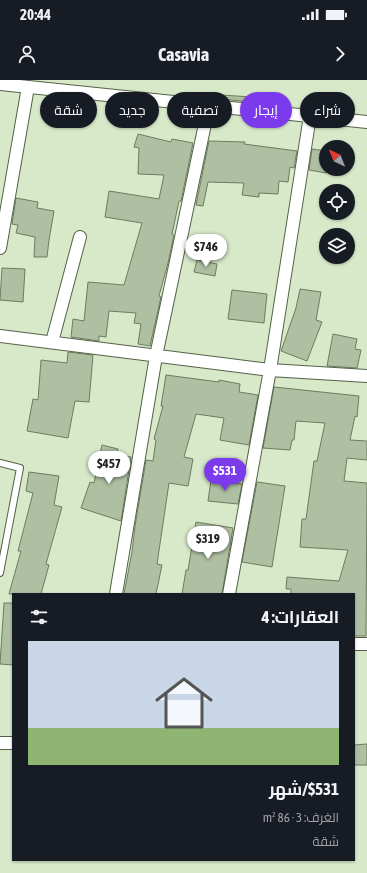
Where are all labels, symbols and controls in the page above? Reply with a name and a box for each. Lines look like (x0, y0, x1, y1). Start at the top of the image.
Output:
text: 20:44 (20, 6, 51, 23)
icon: person (16, 43, 38, 65)
icon: forward (329, 43, 351, 65)
text: Casavia (158, 44, 209, 65)
chip: شقة (40, 92, 97, 128)
chip: جديد (105, 92, 159, 128)
chip: تصفية (167, 92, 232, 128)
chip: إيجار (240, 92, 292, 128)
chip: شراء (300, 92, 355, 128)
north arrow (319, 140, 355, 176)
map controls (319, 140, 355, 264)
button: locate (319, 184, 355, 220)
button: layers (319, 228, 355, 264)
pin: $746 (182, 234, 230, 268)
text: $746 (194, 239, 218, 254)
pin: $457 (85, 451, 133, 485)
text: $457 (97, 456, 121, 471)
pin: $531 (201, 458, 249, 492)
text: $531 (213, 463, 237, 478)
pin: $319 (184, 526, 232, 560)
text: $319 (196, 531, 220, 546)
icon: filters (28, 606, 50, 628)
text: العقارات: 4 (261, 607, 339, 627)
icon: home (148, 667, 220, 739)
text: $531/شهر (269, 779, 339, 799)
text: الغرف: 3 · 86 m² (263, 810, 339, 825)
text: شقة (312, 834, 339, 849)

